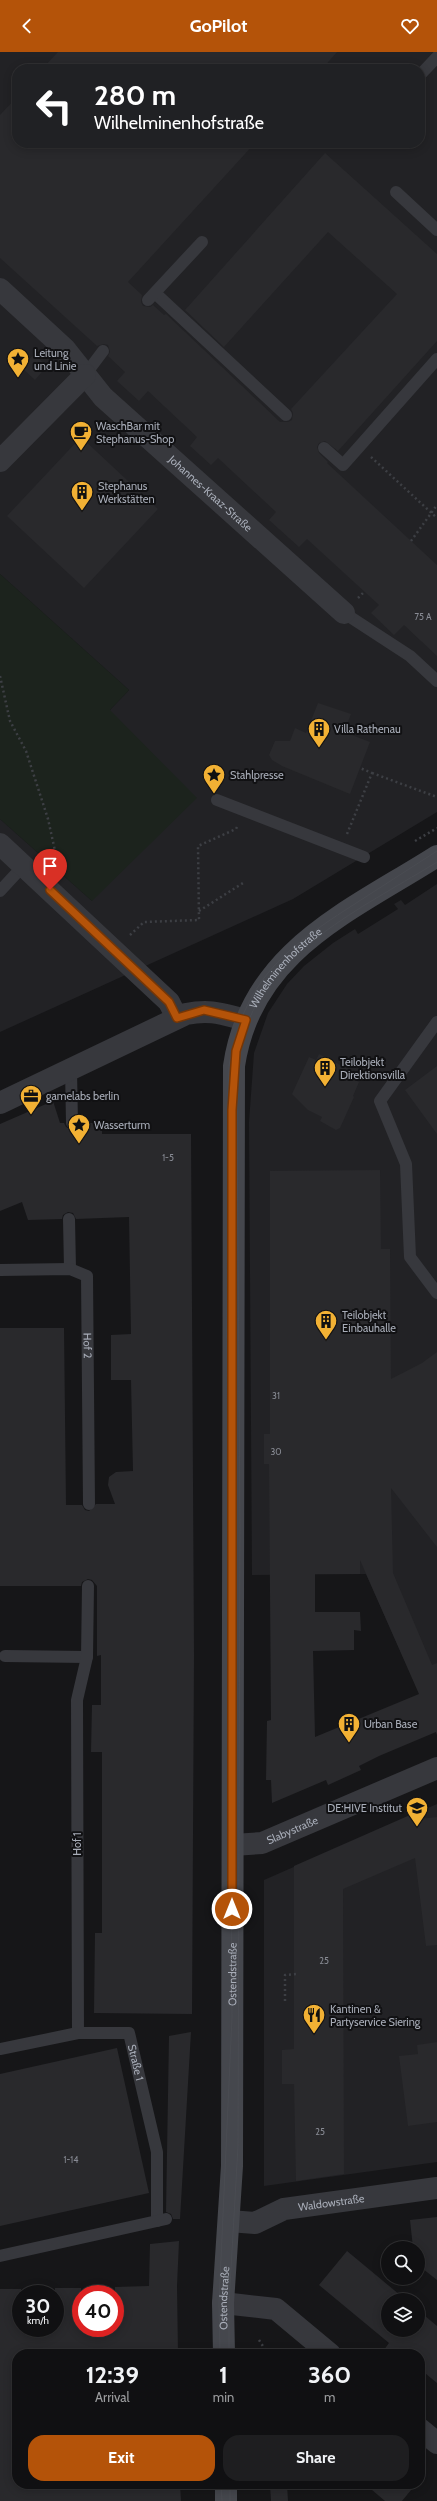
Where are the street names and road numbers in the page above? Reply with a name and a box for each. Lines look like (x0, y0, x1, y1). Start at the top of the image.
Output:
street label: Johannes-Kraaz-Straße (165, 452, 255, 535)
street label: Wilhelminenhofstraße (246, 924, 325, 1011)
street label: Hof 2 (80, 1333, 95, 1359)
street label: Slabystraße (264, 1813, 320, 1847)
street label: Hof 1 (70, 1832, 84, 1856)
street label: Ostendstraße (225, 1942, 239, 2006)
street label: Straße 1 (125, 2043, 147, 2082)
street label: Waldowstraße (297, 2191, 366, 2214)
street label: Ostendstraße (216, 2266, 232, 2330)

